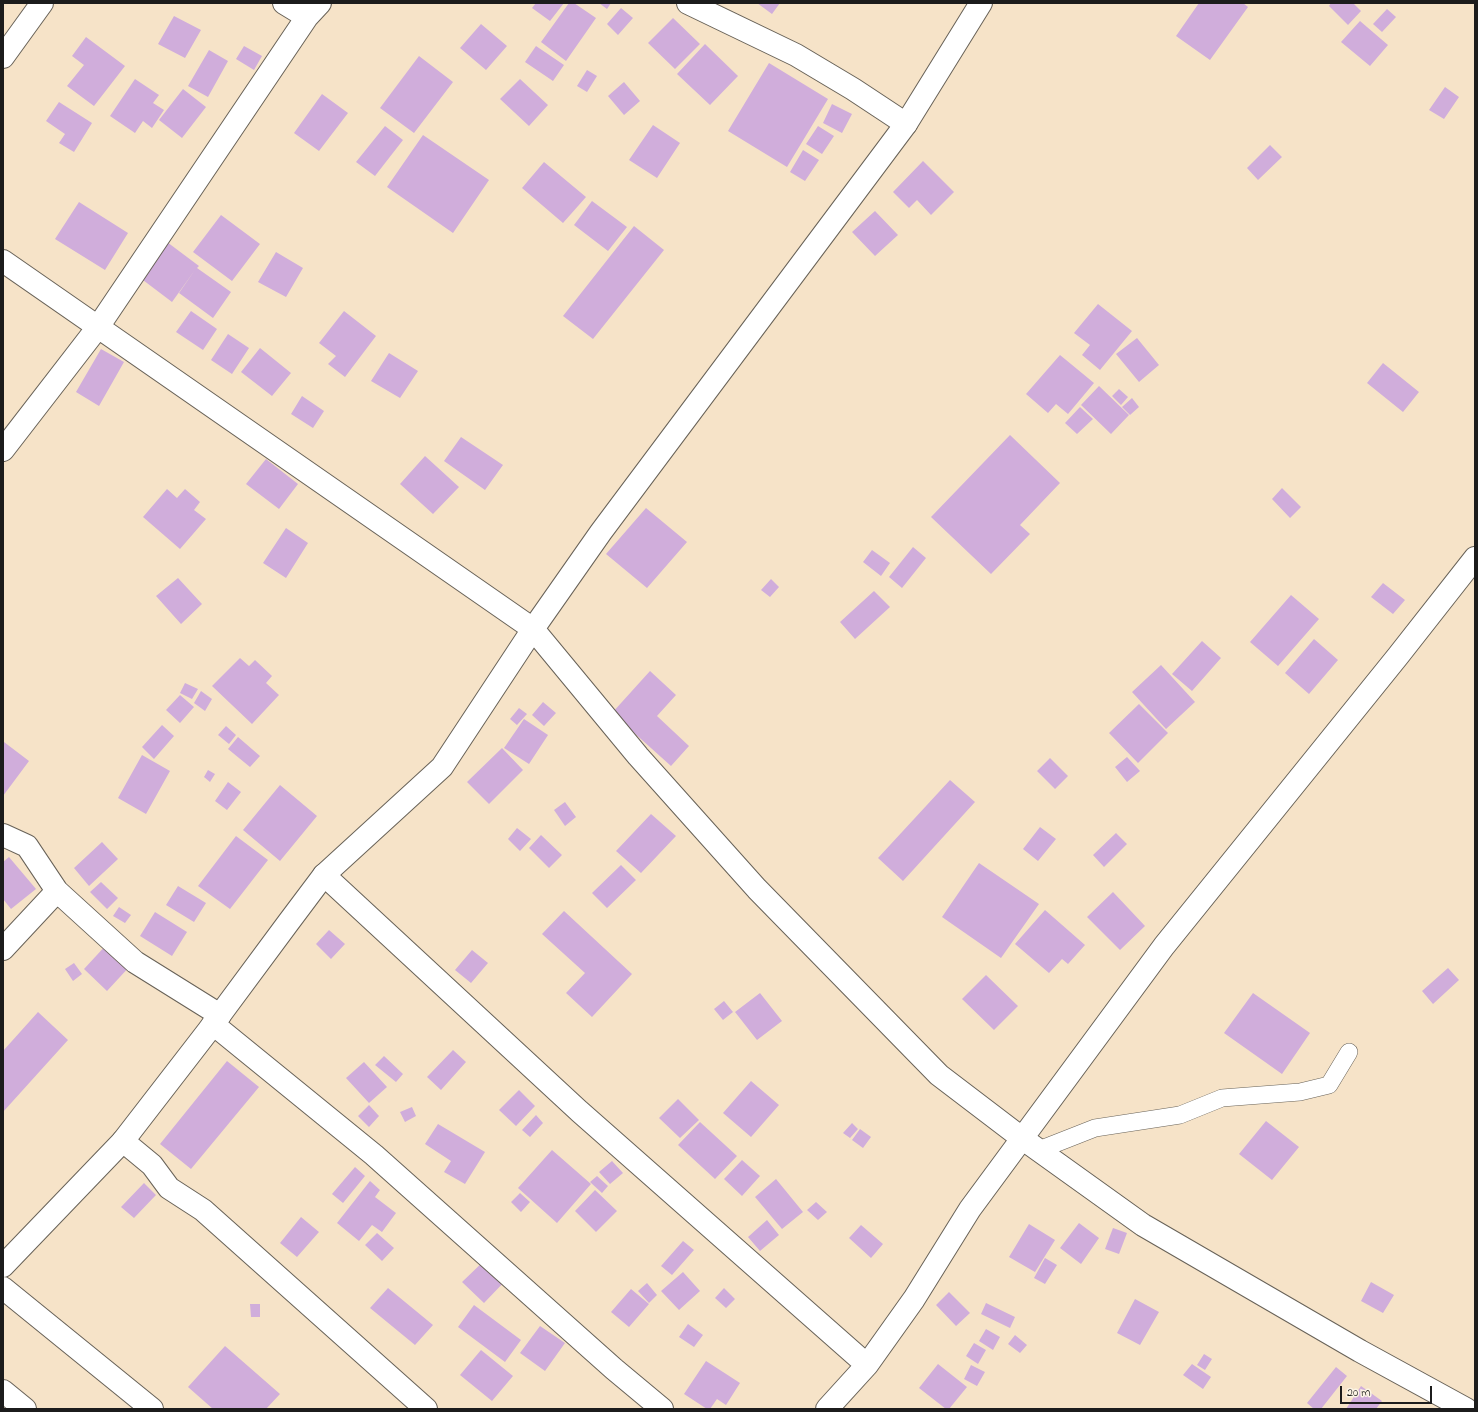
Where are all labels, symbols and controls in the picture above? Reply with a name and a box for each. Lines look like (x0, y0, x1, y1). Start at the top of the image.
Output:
scale bar (1342, 1378, 1434, 1404)
text: 20 m (1347, 1384, 1370, 1402)

